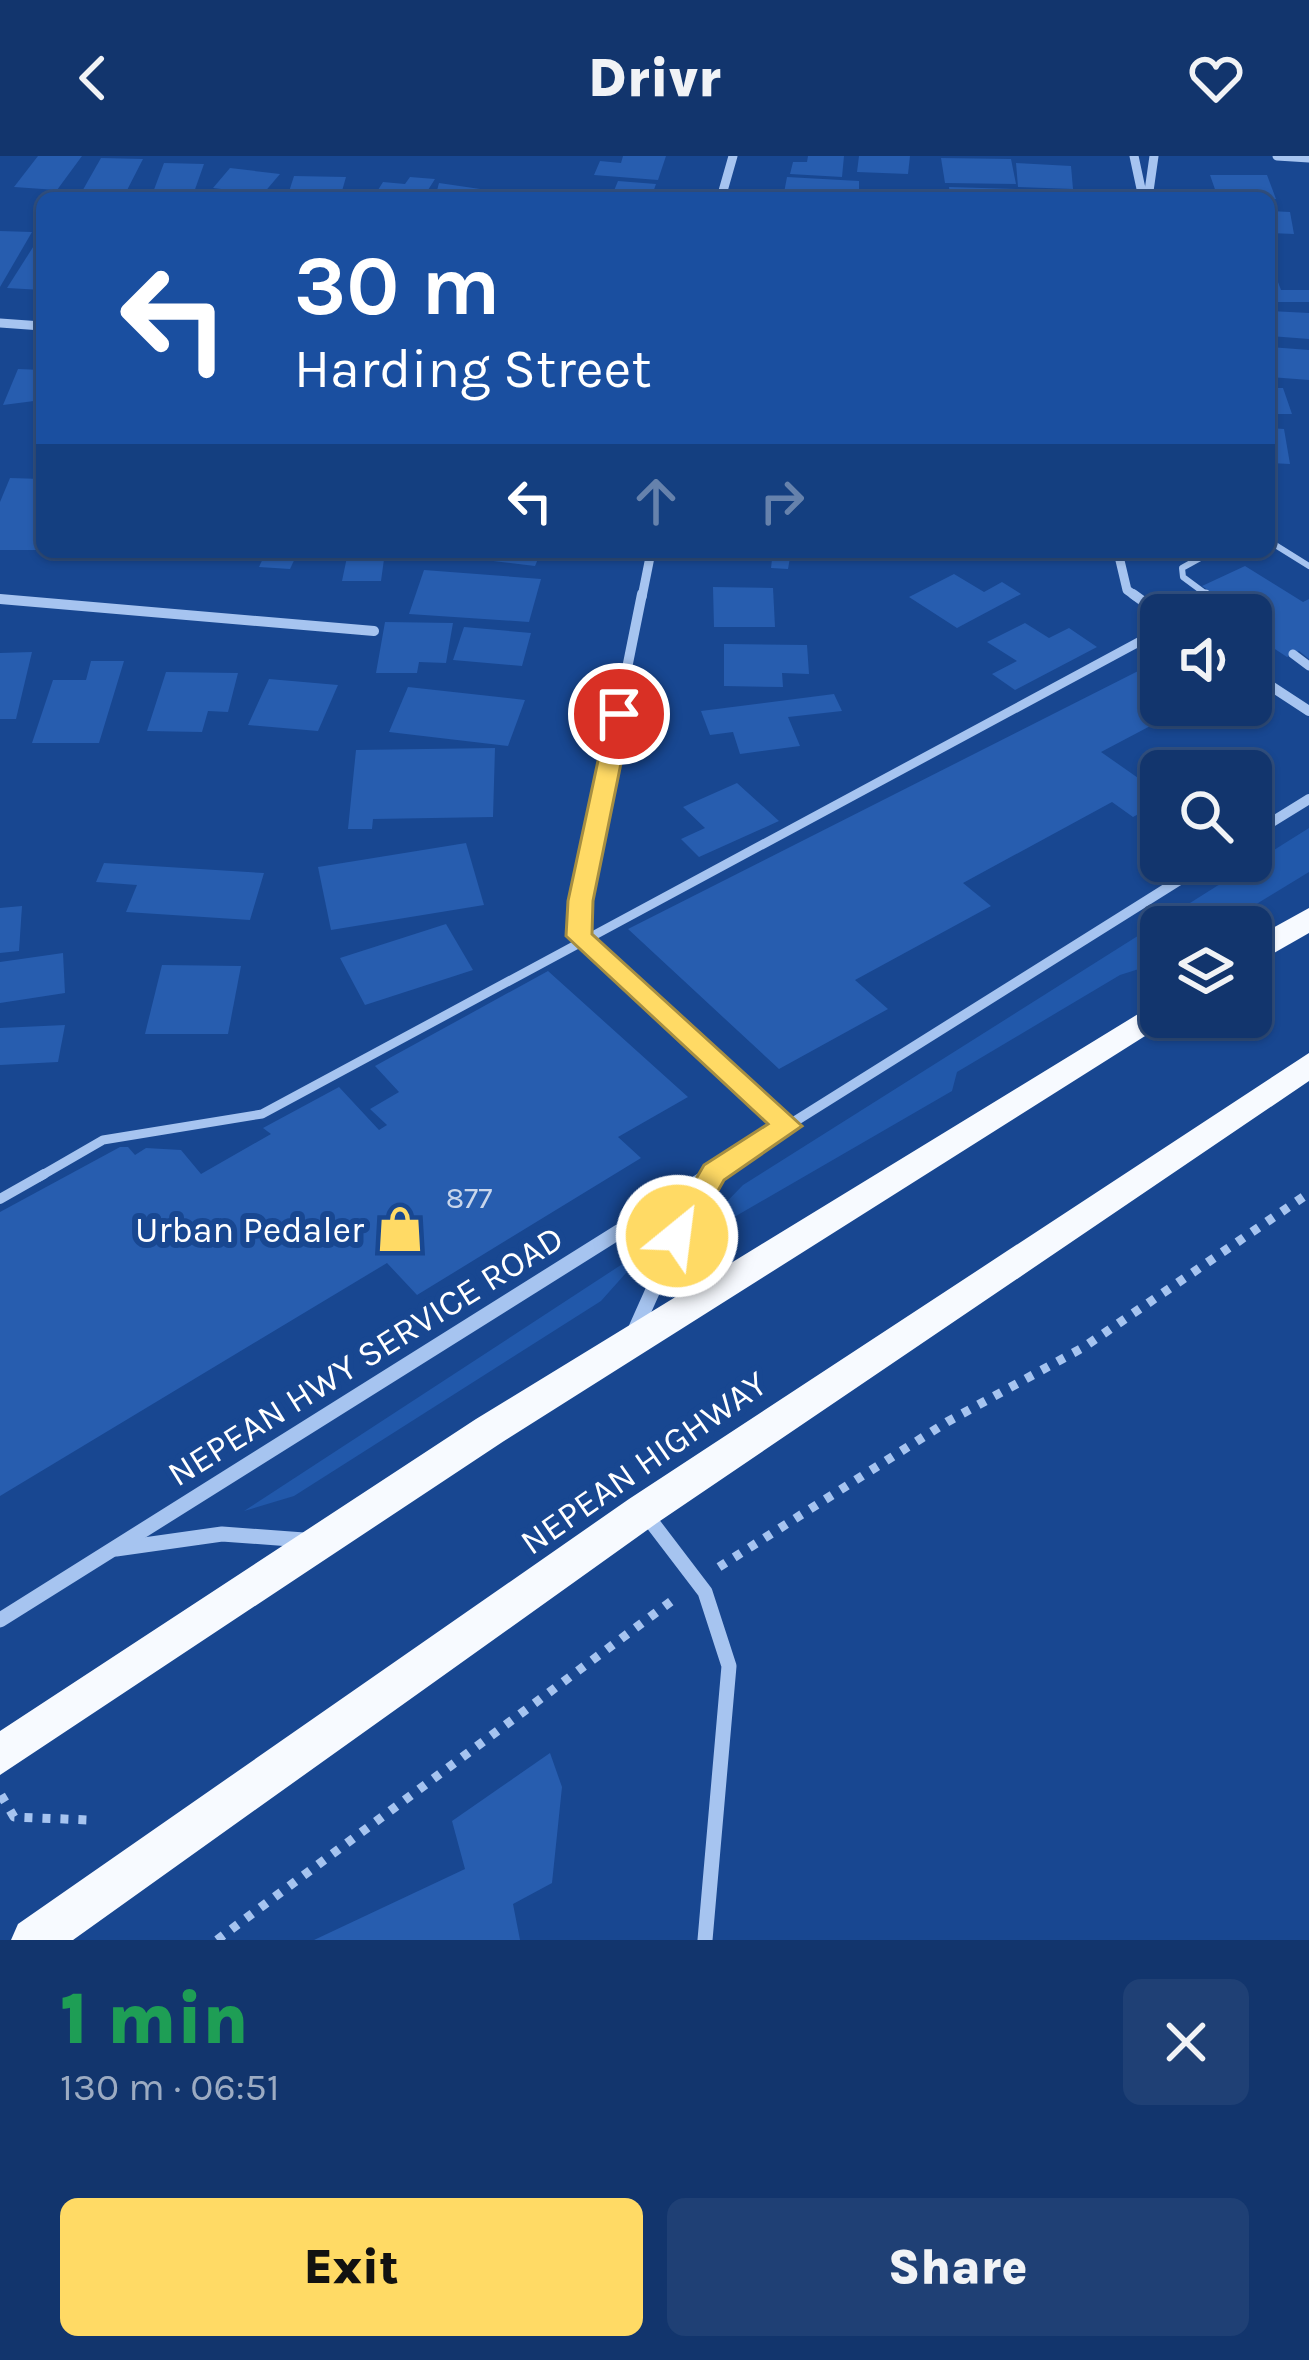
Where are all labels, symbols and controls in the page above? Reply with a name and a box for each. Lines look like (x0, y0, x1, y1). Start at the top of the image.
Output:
icon: back (60, 45, 126, 111)
icon: heart (1183, 45, 1249, 111)
text: Drivr (588, 46, 721, 110)
text: 30 m (294, 237, 500, 335)
icon: left (96, 240, 252, 396)
text: Harding Street (294, 337, 652, 401)
icon: left (497, 468, 563, 534)
icon: ahead (623, 468, 689, 534)
icon: right (749, 468, 815, 534)
map controls (1140, 594, 1272, 1038)
button: sound (1140, 594, 1272, 726)
pin (568, 663, 670, 765)
icon: arrive (586, 681, 652, 747)
button: search (1140, 750, 1272, 882)
button: layers (1140, 906, 1272, 1038)
position arrow (614, 1173, 740, 1299)
house number: 877 (446, 1180, 492, 1216)
shop icon: Urban Pedaler (375, 1204, 425, 1254)
place label: Urban Pedaler (135, 1209, 365, 1251)
street label: NEPEAN HWY SERVICE ROAD (160, 1217, 571, 1495)
street label: NEPEAN HIGHWAY (512, 1362, 775, 1563)
text: 1 min (60, 1977, 249, 2061)
button: close (1123, 1979, 1249, 2105)
text: 130 m · 06:51 (60, 2064, 280, 2110)
button: Exit (60, 2198, 643, 2336)
button: Share (667, 2198, 1249, 2336)

